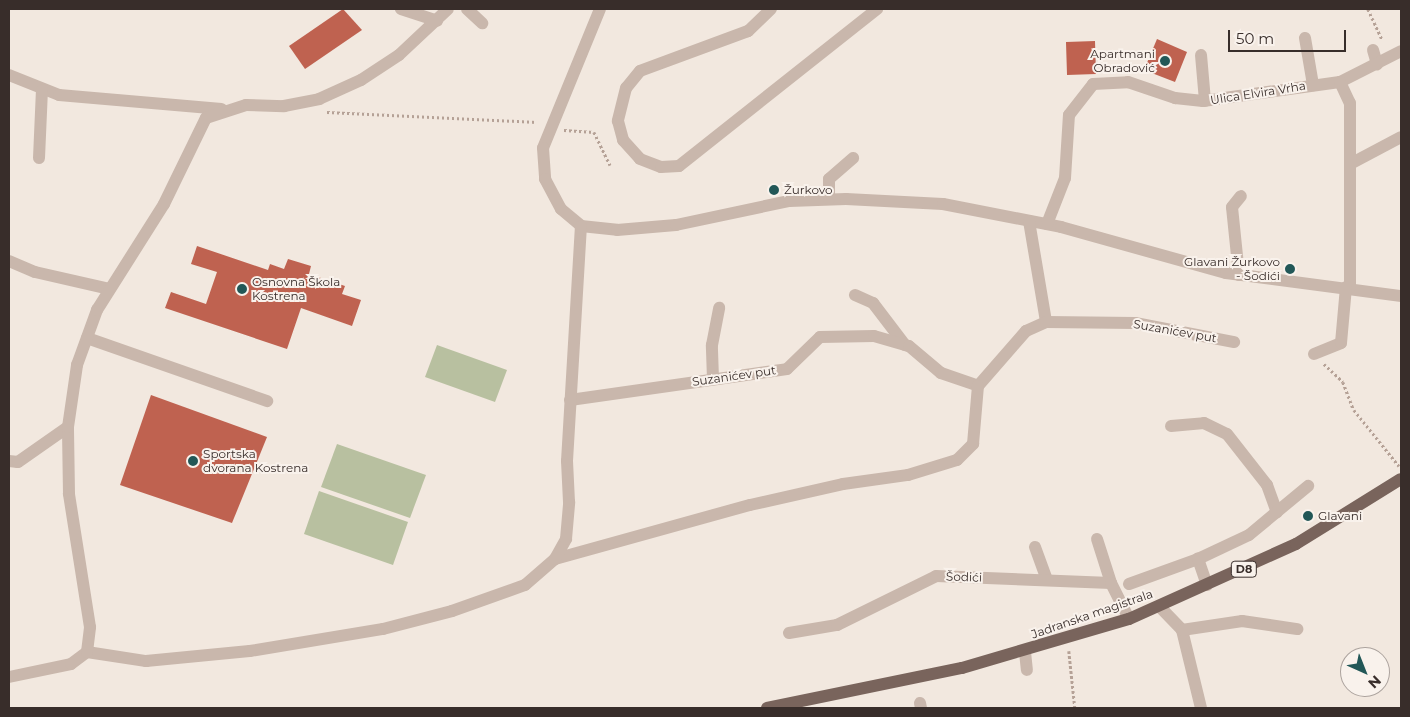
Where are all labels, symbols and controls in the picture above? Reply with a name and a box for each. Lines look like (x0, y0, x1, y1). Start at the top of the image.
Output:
scale bar (1230, 20, 1348, 52)
text: 50 m (1236, 29, 1274, 48)
place label: Apartmani Obradović (1090, 47, 1155, 75)
marker: Apartmani Obradović (1159, 55, 1171, 67)
street label: Ulica Elvira Vrha (1209, 78, 1307, 108)
place label: Žurkovo (784, 183, 833, 197)
marker: Žurkovo (768, 184, 780, 196)
place label: Glavani Žurkovo - Šodići (1184, 255, 1280, 283)
marker: Glavani Žurkovo - Šodići (1284, 263, 1296, 275)
place label: Osnovna Škola Kostrena (252, 275, 340, 303)
marker: Osnovna Škola Kostrena (236, 283, 248, 295)
street label: Suzanićev put (1132, 317, 1218, 345)
street label: Suzanićev put (691, 363, 777, 389)
place label: Sportska dvorana Kostrena (203, 447, 308, 475)
marker: Sportska dvorana Kostrena (187, 455, 199, 467)
place label: Glavani (1318, 509, 1362, 523)
marker: Glavani (1302, 510, 1314, 522)
road number: D8 (1230, 560, 1258, 578)
street label: Šodići (946, 569, 982, 585)
street label: Jadranska magistrala (1029, 586, 1155, 642)
north arrow (1340, 647, 1390, 697)
text: N (1364, 672, 1385, 692)

